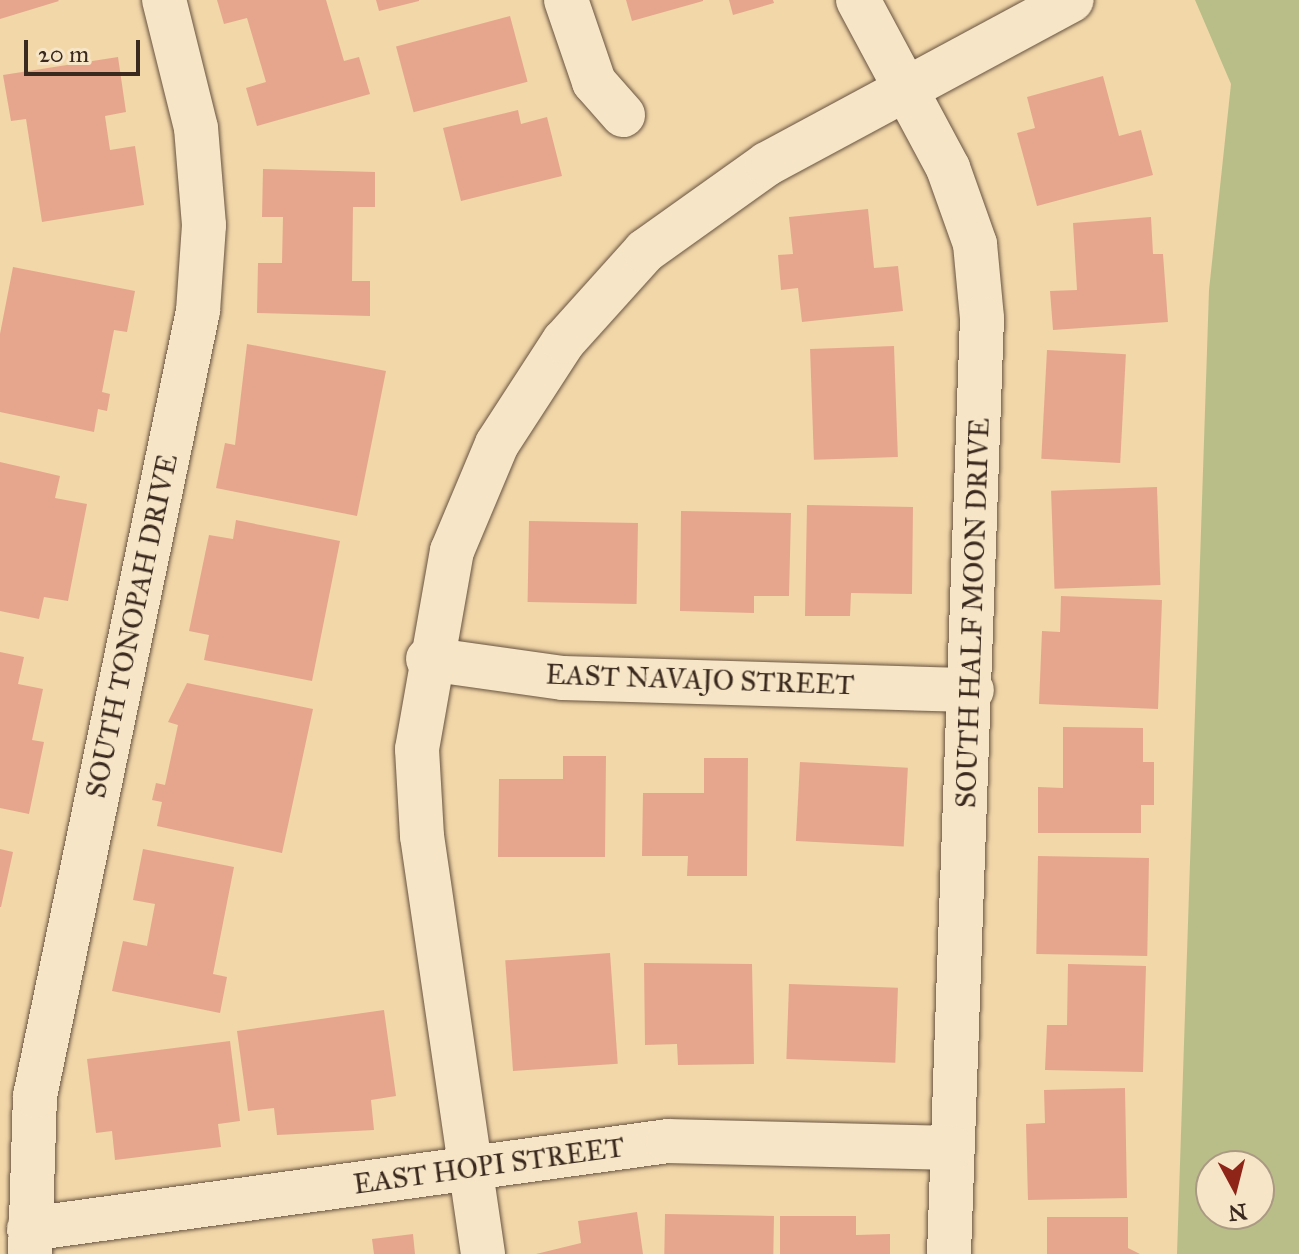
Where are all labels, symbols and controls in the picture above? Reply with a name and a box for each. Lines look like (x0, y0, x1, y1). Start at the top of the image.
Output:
scale bar (28, 24, 144, 74)
text: 20 m (38, 39, 89, 69)
street label: SOUTH HALF MOON DRIVE (949, 417, 997, 809)
street label: SOUTH TONOPAH DRIVE (79, 451, 185, 801)
street label: EAST NAVAJO STREET (545, 658, 855, 702)
street label: EAST HOPI STREET (351, 1130, 627, 1202)
north arrow (1195, 1150, 1275, 1230)
text: N (1227, 1198, 1249, 1227)

